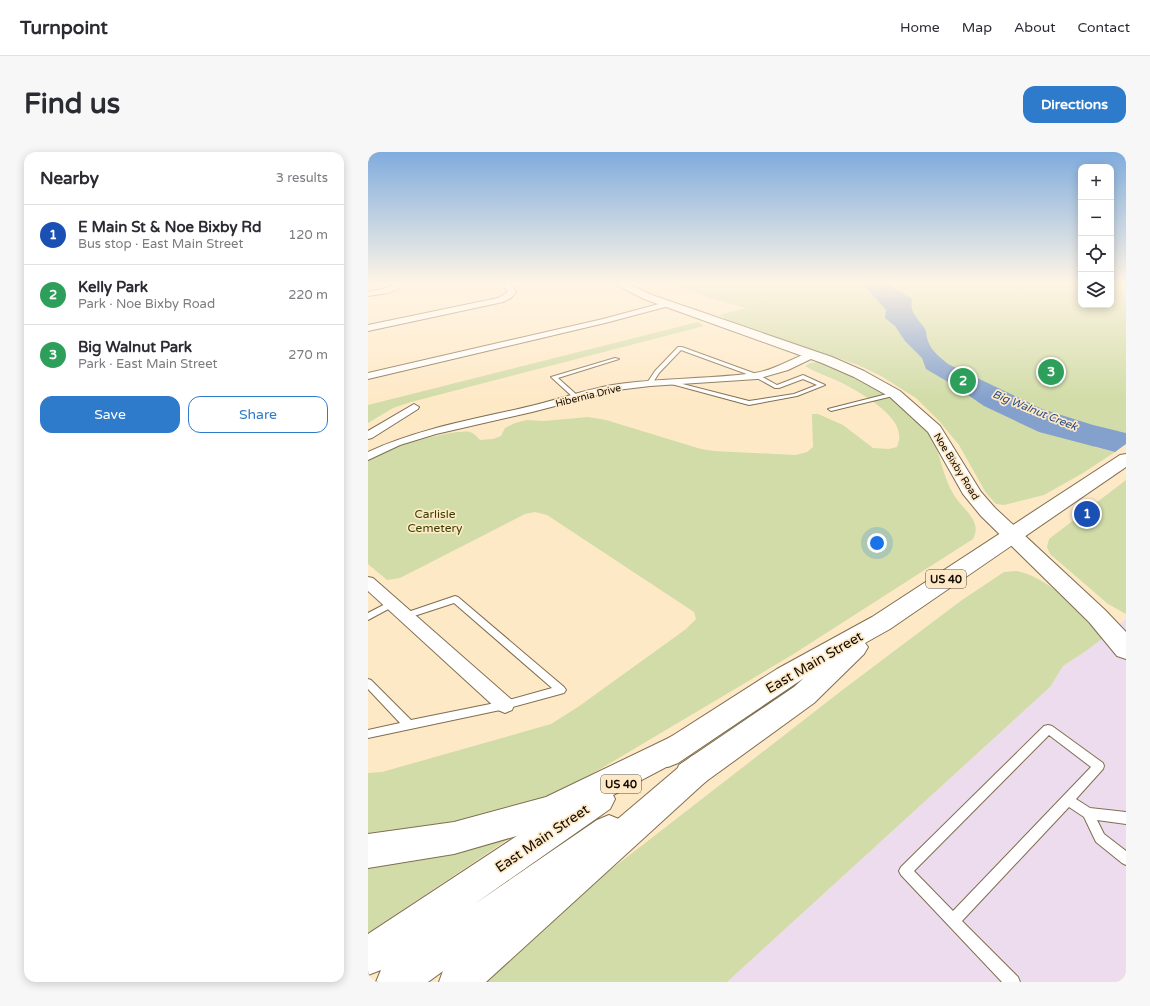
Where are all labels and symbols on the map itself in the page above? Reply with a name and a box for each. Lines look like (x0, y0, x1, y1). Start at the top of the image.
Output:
pin: 3 (1038, 357, 1064, 387)
pin: 2 (950, 366, 976, 396)
street label: Hibernia Drive (554, 382, 623, 410)
water label: Big Walnut Creek (991, 388, 1080, 434)
street label: Noe Bixby Road (931, 431, 981, 502)
pin: 1 (1074, 499, 1100, 529)
park label: Carlisle Cemetery (407, 507, 463, 535)
your location (867, 533, 887, 553)
road number: US 40 (926, 570, 966, 588)
street label: East Main Street (763, 627, 866, 697)
road number: US 40 (601, 775, 641, 793)
street label: East Main Street (492, 800, 593, 876)

